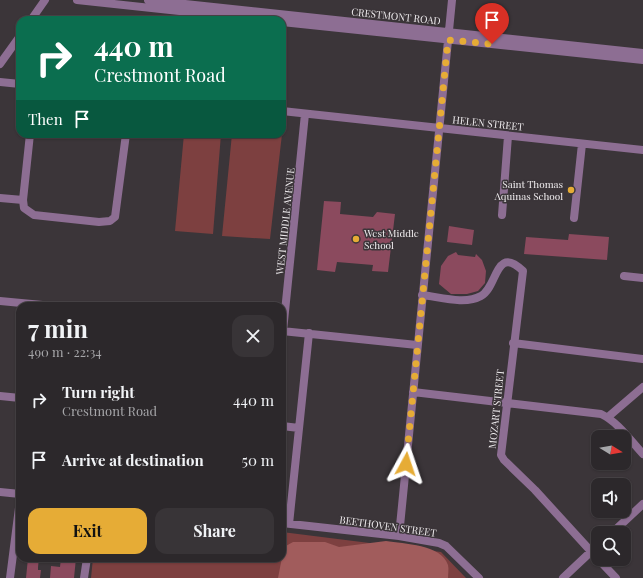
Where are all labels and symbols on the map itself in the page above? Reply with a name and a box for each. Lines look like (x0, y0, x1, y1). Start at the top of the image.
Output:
pin (475, 3, 509, 44)
street label: CRESTMONT ROAD (351, 4, 441, 28)
street label: HELEN STREET (452, 112, 524, 134)
street label: WEST MIDDLE AVENUE (272, 167, 298, 276)
place label: Saint Thomas Aquinas School (494, 177, 563, 203)
marker: Saint Thomas Aquinas School (566, 185, 576, 195)
place label: West Middle School (363, 226, 419, 252)
marker: West Middle School (351, 234, 361, 244)
street label: MOZART STREET (485, 369, 507, 449)
north arrow (591, 430, 631, 470)
position arrow (385, 443, 427, 485)
street label: BEETHOVEN STREET (339, 512, 437, 540)

